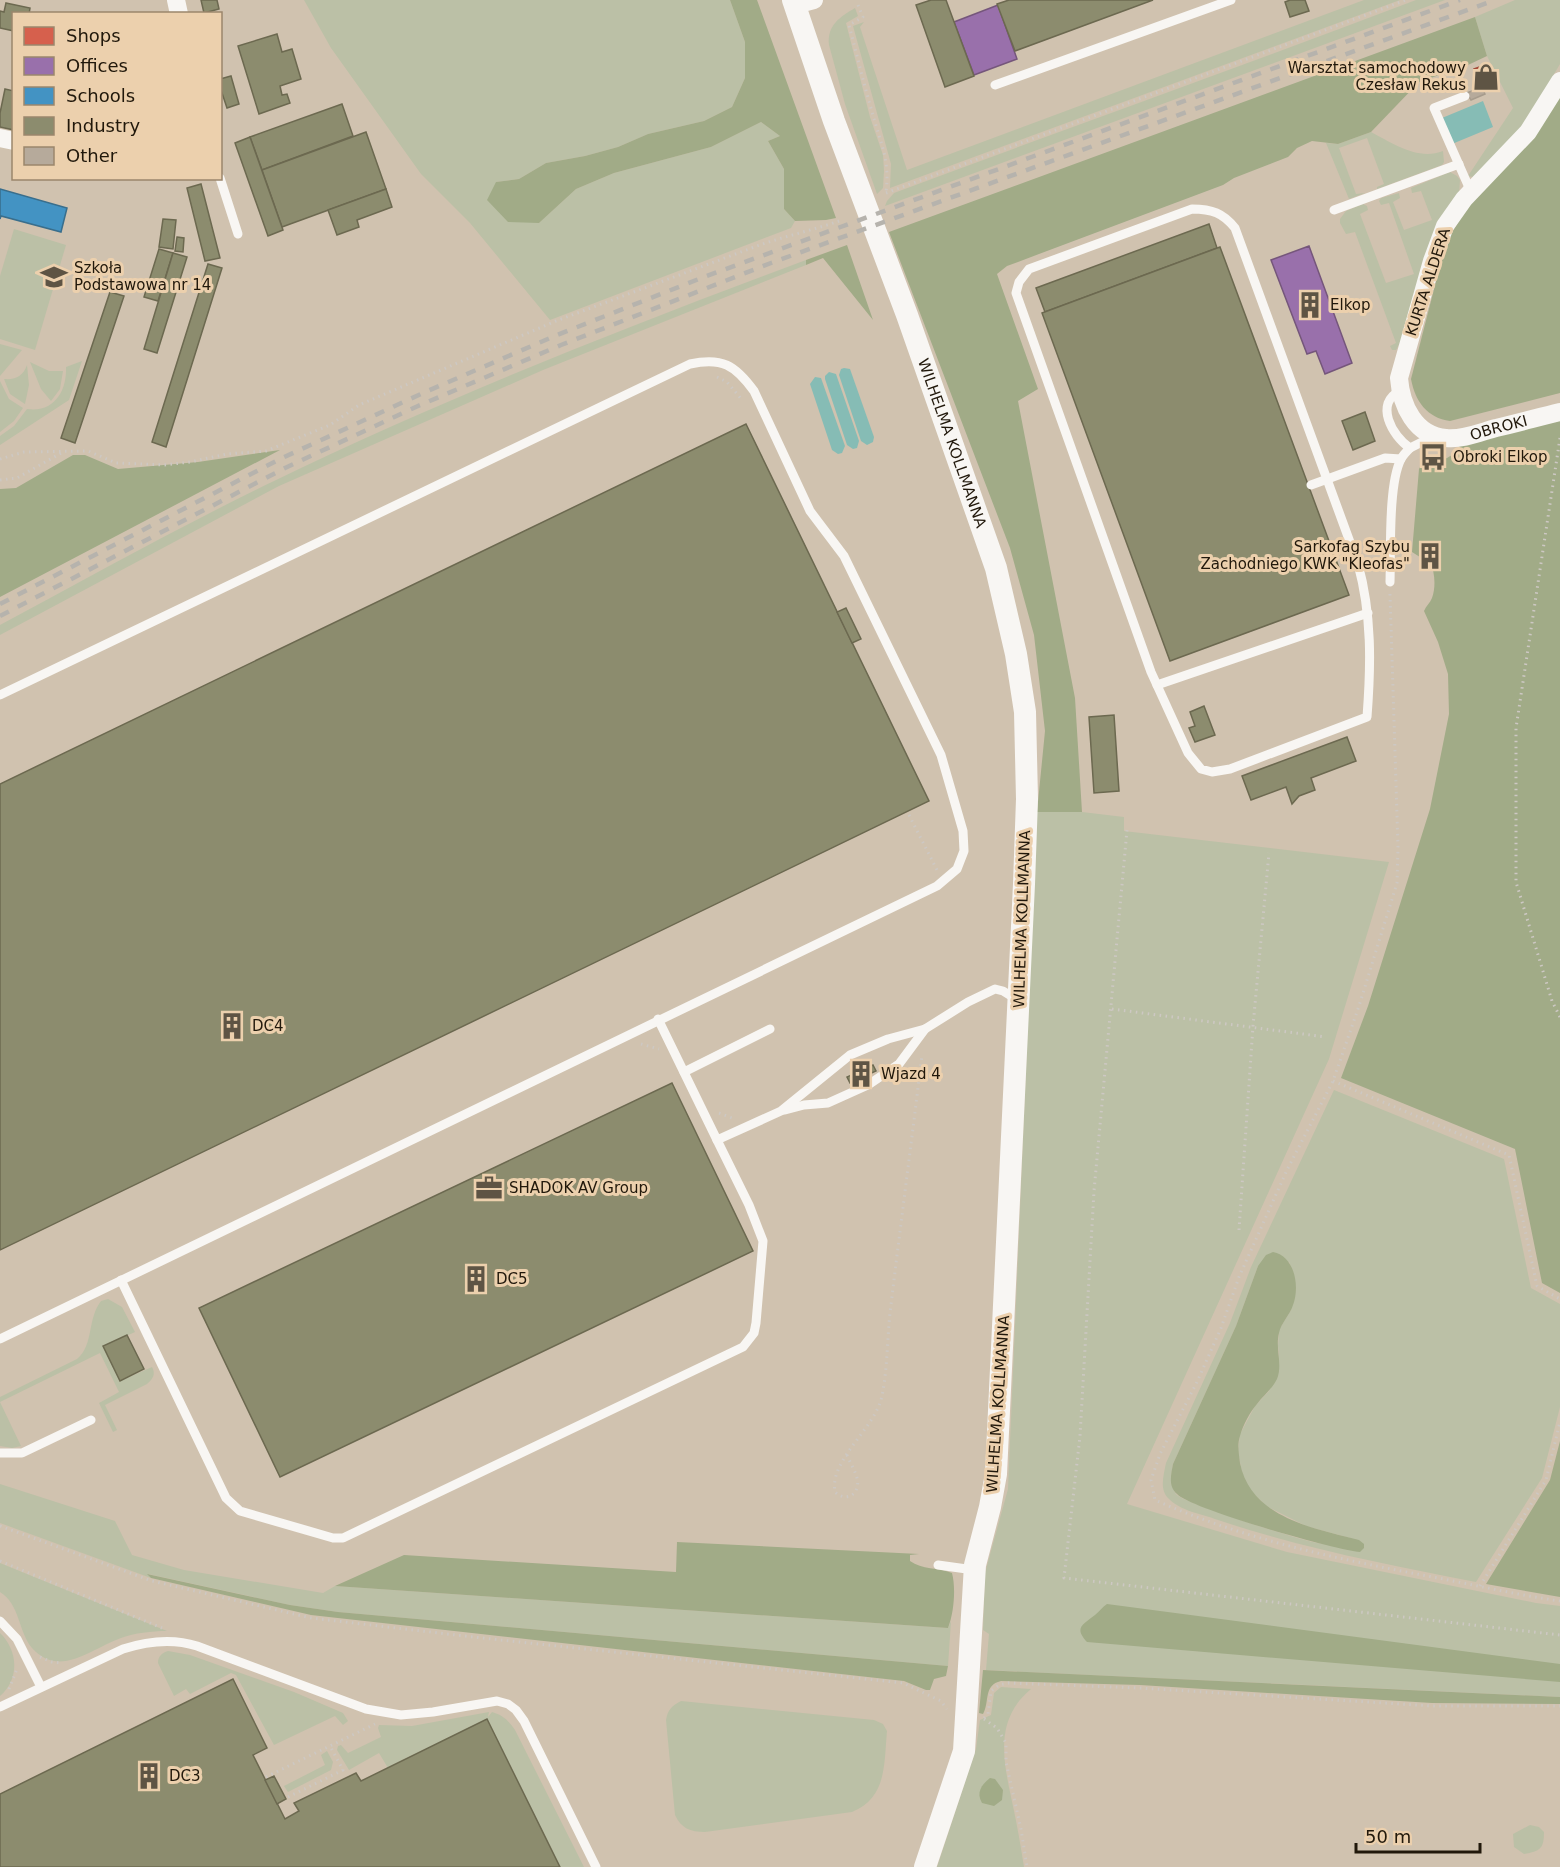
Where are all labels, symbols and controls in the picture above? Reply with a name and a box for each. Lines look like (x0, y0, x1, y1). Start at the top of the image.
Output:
legend (12, 12, 222, 180)
text: Shops (66, 25, 121, 46)
text: Offices (66, 55, 128, 76)
place label: Warsztat samochodowy Czesław Rekus (1288, 59, 1466, 94)
shop icon: Warsztat samochodowy Czesław Rekus (1471, 62, 1501, 92)
text: Schools (66, 85, 135, 106)
text: Industry (66, 115, 140, 136)
text: Other (66, 145, 118, 166)
street label: KURTA ALDERA (1402, 225, 1454, 338)
place label: Szkoła Podstawowa nr 14 (74, 259, 211, 294)
school or university icon: Szkoła Podstawowa nr 14 (39, 262, 69, 292)
building icon: Elkop (1295, 290, 1325, 320)
place label: Elkop (1330, 296, 1371, 314)
street label: WILHELMA KOLLMANNA (914, 356, 990, 531)
street label: OBROKI (1468, 412, 1529, 444)
bus stop icon: Obroki Elkop (1418, 442, 1448, 472)
place label: Obroki Elkop (1453, 448, 1547, 466)
place label: Sarkofag Szybu Zachodniego KWK "Kleofas" (1200, 538, 1410, 573)
building icon: Sarkofag Szybu Zachodniego KWK "Kleofas" (1415, 541, 1445, 571)
street label: WILHELMA KOLLMANNA (1010, 829, 1034, 1008)
building icon: DC4 (217, 1011, 247, 1041)
place label: DC4 (252, 1017, 284, 1035)
building icon: Wjazd 4 (846, 1059, 876, 1089)
place label: Wjazd 4 (881, 1065, 941, 1083)
office icon: SHADOK AV Group (474, 1173, 504, 1203)
place label: SHADOK AV Group (509, 1179, 648, 1197)
building icon: DC5 (461, 1264, 491, 1294)
place label: DC5 (496, 1270, 528, 1288)
street label: WILHELMA KOLLMANNA (983, 1314, 1013, 1493)
building icon: DC3 (134, 1761, 164, 1791)
place label: DC3 (169, 1767, 201, 1785)
scale bar (1356, 1816, 1480, 1854)
text: 50 m (1365, 1826, 1411, 1847)

